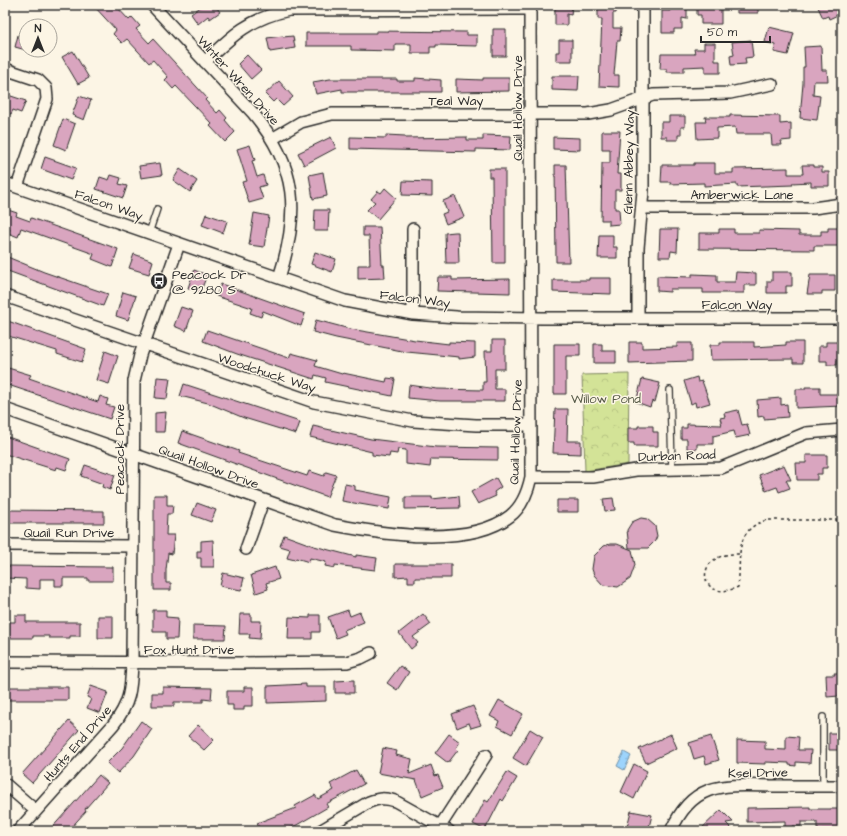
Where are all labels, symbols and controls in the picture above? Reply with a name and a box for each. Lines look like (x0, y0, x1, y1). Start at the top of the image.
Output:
north arrow (18, 18, 58, 58)
scale bar (701, 18, 770, 44)
text: N (35, 21, 42, 36)
text: 50 m (707, 24, 738, 41)
street label: Winter Wren Drive (193, 32, 283, 129)
street label: Quail Hollow Drive (509, 55, 527, 161)
street label: Teal Way (429, 92, 483, 111)
street label: Glenn Abbey Way (619, 110, 640, 214)
street label: Falcon Way (72, 185, 145, 226)
street label: Amberwick Lane (691, 186, 794, 204)
place label: Peacock Dr @ 9280 S (172, 266, 247, 299)
bus stop icon: Peacock Dr @ 9280 S (149, 271, 169, 291)
street label: Falcon Way (378, 286, 451, 313)
street label: Falcon Way (702, 296, 772, 315)
street label: Woodchuck Way (215, 349, 318, 398)
street label: Quail Hollow Drive (505, 379, 527, 485)
park label: Willow Pond (571, 390, 641, 408)
street label: Peacock Drive (111, 404, 129, 494)
street label: Quail Hollow Drive (156, 440, 261, 493)
street label: Durban Road (638, 446, 716, 466)
street label: Quail Run Drive (24, 524, 114, 542)
street label: Fox Hunt Drive (144, 641, 234, 659)
street label: Hunts End Drive (40, 702, 116, 786)
street label: Ksel Drive (728, 763, 788, 783)

